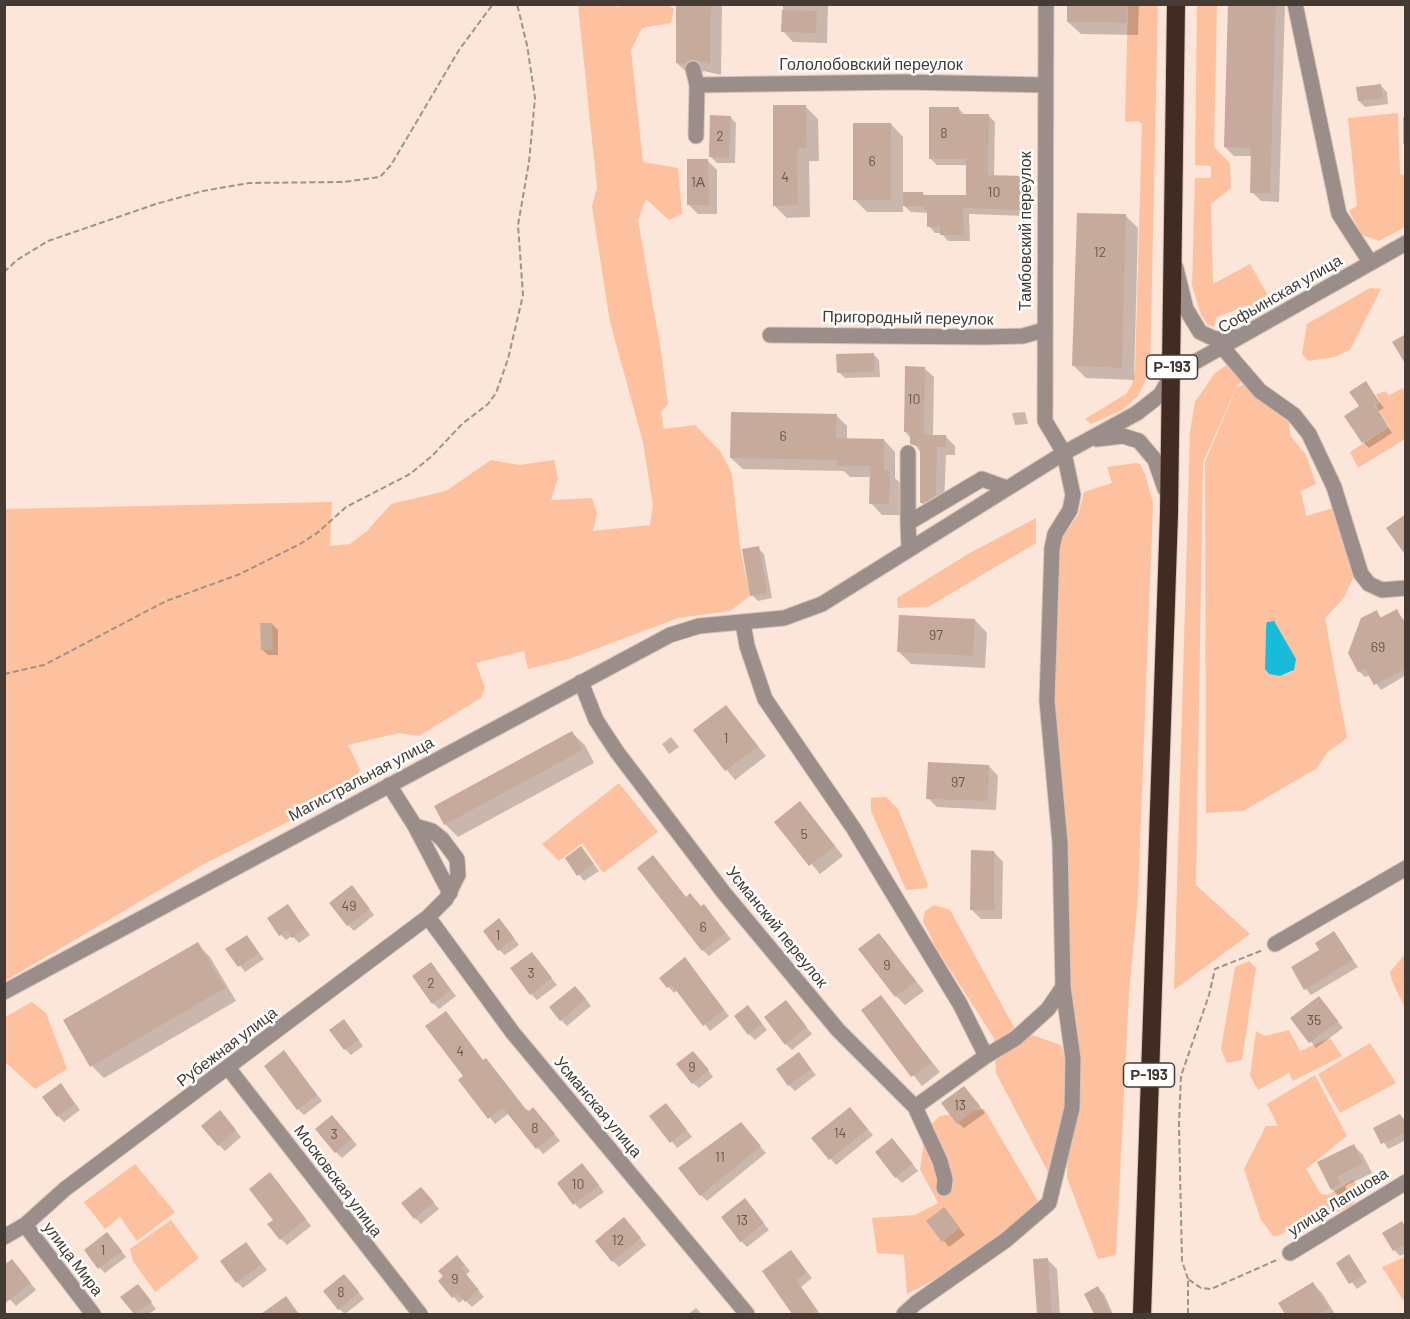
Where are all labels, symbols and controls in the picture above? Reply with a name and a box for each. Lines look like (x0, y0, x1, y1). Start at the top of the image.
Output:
street label: Гололобовский переулок (779, 55, 963, 75)
house number: 8 (940, 125, 948, 141)
house number: 2 (716, 128, 724, 144)
street label: Тамбовский переулок (1016, 151, 1036, 311)
house number: 6 (868, 153, 876, 169)
house number: 4 (781, 169, 789, 185)
house number: 1А (691, 174, 705, 190)
house number: 10 (988, 184, 1000, 200)
house number: 12 (1094, 244, 1106, 260)
street label: Софьинская улица (1215, 251, 1345, 337)
street label: Пригородный переулок (822, 307, 994, 329)
road number: Р-193 (1146, 355, 1198, 379)
house number: 10 (908, 391, 920, 407)
house number: 6 (779, 428, 787, 444)
house number: 97 (929, 627, 943, 643)
house number: 69 (1371, 639, 1385, 655)
house number: 1 (724, 730, 728, 746)
street label: Магистральная улица (285, 733, 437, 825)
house number: 97 (951, 774, 965, 790)
house number: 5 (800, 826, 808, 842)
street label: Усманский переулок (722, 863, 832, 991)
house number: 49 (341, 898, 357, 914)
house number: 6 (699, 919, 707, 935)
house number: 1 (496, 927, 500, 943)
house number: 9 (883, 957, 891, 973)
house number: 3 (527, 965, 535, 981)
house number: 2 (427, 975, 435, 991)
street label: Рубежная улица (173, 1003, 281, 1091)
house number: 35 (1307, 1012, 1321, 1028)
house number: 4 (456, 1043, 464, 1059)
street label: Усманская улица (550, 1053, 646, 1161)
house number: 9 (688, 1059, 696, 1075)
road number: Р-193 (1124, 1063, 1174, 1087)
house number: 13 (954, 1097, 966, 1113)
house number: 8 (531, 1120, 539, 1136)
street label: Московская улица (290, 1121, 386, 1241)
house number: 14 (834, 1125, 846, 1141)
house number: 3 (330, 1126, 338, 1142)
house number: 11 (715, 1149, 725, 1165)
street label: улица Лапшова (1284, 1164, 1392, 1240)
house number: 10 (572, 1176, 584, 1192)
house number: 13 (736, 1212, 748, 1228)
street label: улица Мира (39, 1218, 107, 1300)
house number: 12 (612, 1232, 624, 1248)
house number: 1 (101, 1242, 105, 1258)
house number: 9 (451, 1271, 459, 1287)
house number: 8 (337, 1284, 345, 1300)

